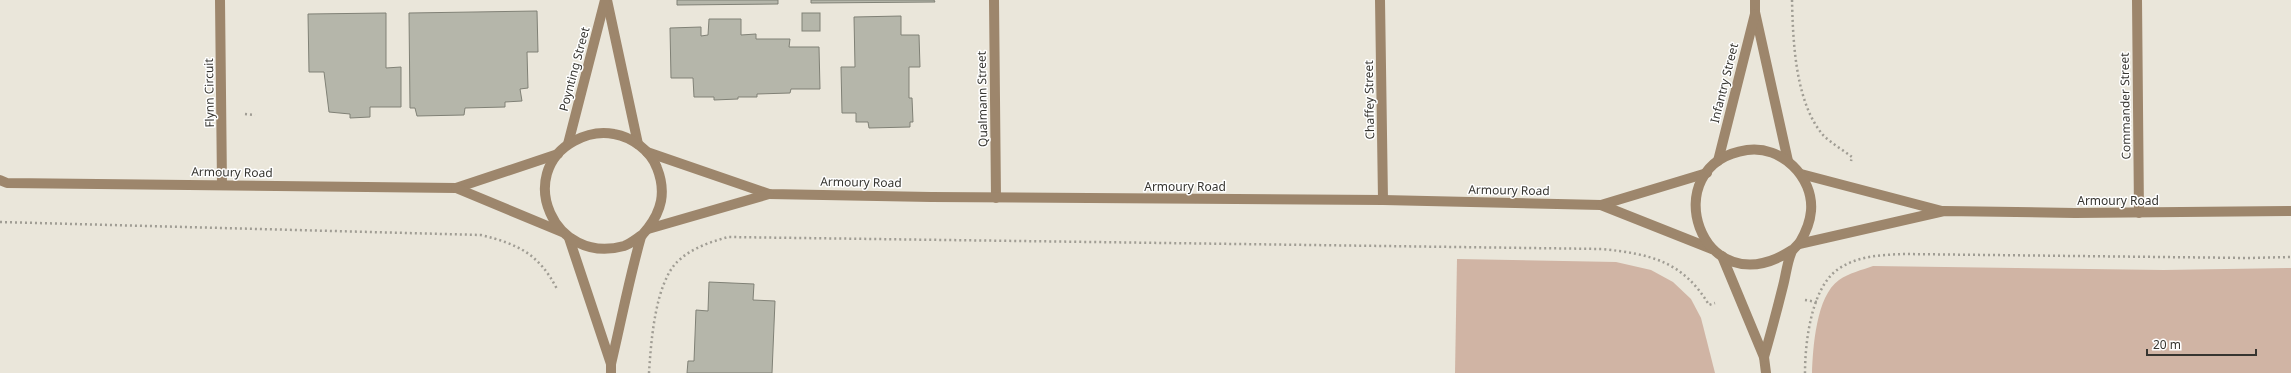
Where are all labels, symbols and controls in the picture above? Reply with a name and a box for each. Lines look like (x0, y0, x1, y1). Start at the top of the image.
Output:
street label: Poynting Street (555, 24, 594, 113)
street label: Infantry Street (1706, 41, 1742, 125)
street label: Qualmann Street (973, 50, 991, 147)
street label: Commander Street (2116, 52, 2134, 160)
street label: Flynn Circuit (200, 57, 218, 128)
street label: Chaffey Street (1360, 60, 1378, 140)
street label: Armoury Road (191, 163, 273, 181)
street label: Armoury Road (820, 173, 902, 191)
street label: Armoury Road (1144, 178, 1226, 195)
street label: Armoury Road (1468, 181, 1550, 199)
street label: Armoury Road (2077, 192, 2159, 209)
scale bar (2147, 331, 2256, 357)
text: 20 m (2153, 336, 2181, 353)

